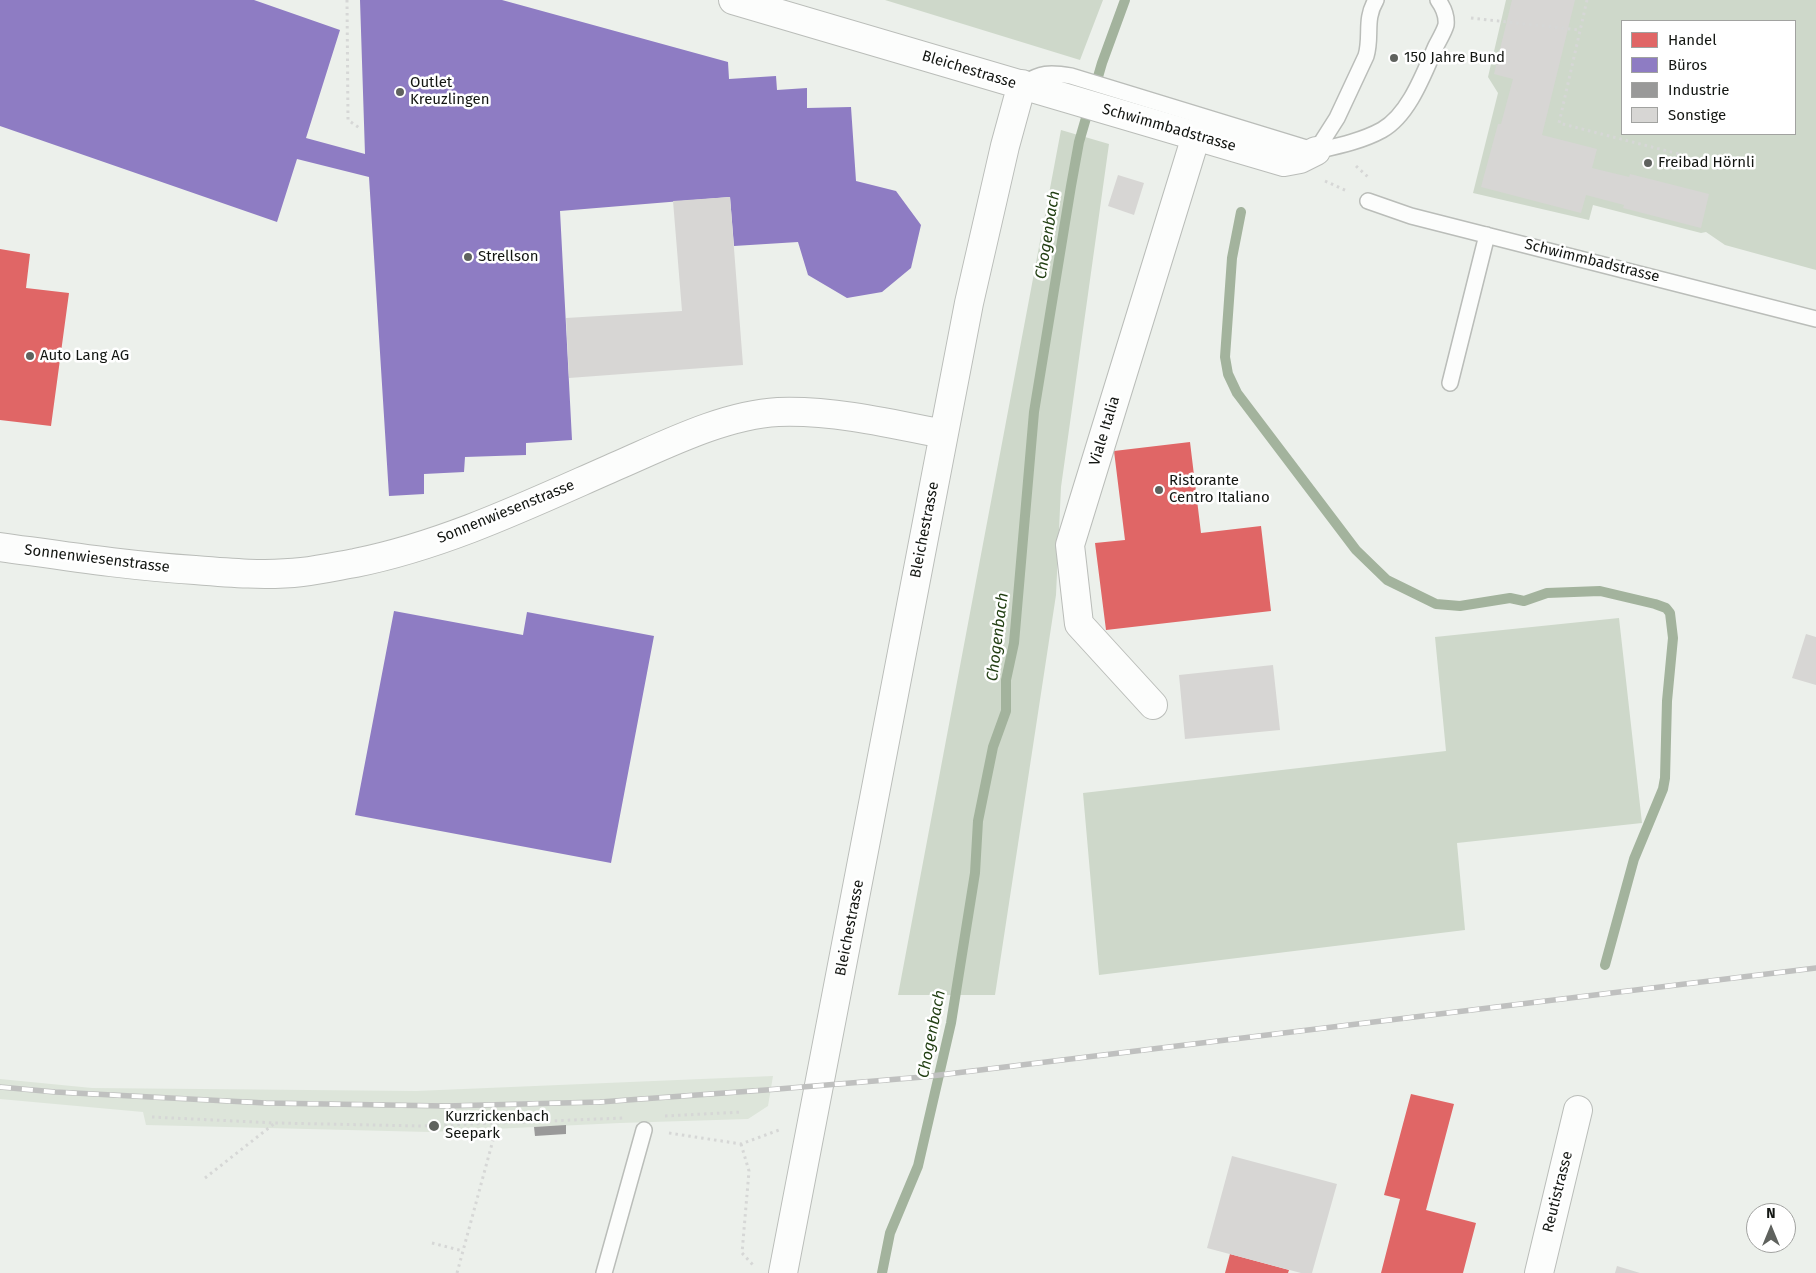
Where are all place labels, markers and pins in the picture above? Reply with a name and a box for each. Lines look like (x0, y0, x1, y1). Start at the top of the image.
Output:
place label: 150 Jahre Bund (1404, 49, 1505, 67)
marker: 150 Jahre Bund (1388, 52, 1400, 64)
place label: Outlet Kreuzlingen (410, 74, 490, 109)
marker: Outlet Kreuzlingen (394, 86, 406, 98)
place label: Freibad Hörnli (1658, 154, 1755, 172)
marker: Freibad Hörnli (1642, 157, 1654, 169)
place label: Strellson (478, 248, 538, 266)
marker: Strellson (462, 251, 474, 263)
place label: Auto Lang AG (40, 347, 129, 365)
marker: Auto Lang AG (24, 350, 36, 362)
place label: Ristorante Centro Italiano (1169, 472, 1270, 507)
marker: Ristorante Centro Italiano (1153, 484, 1165, 496)
place label: Kurzrickenbach Seepark (445, 1108, 549, 1143)
marker: Kurzrickenbach Seepark (427, 1119, 441, 1133)

